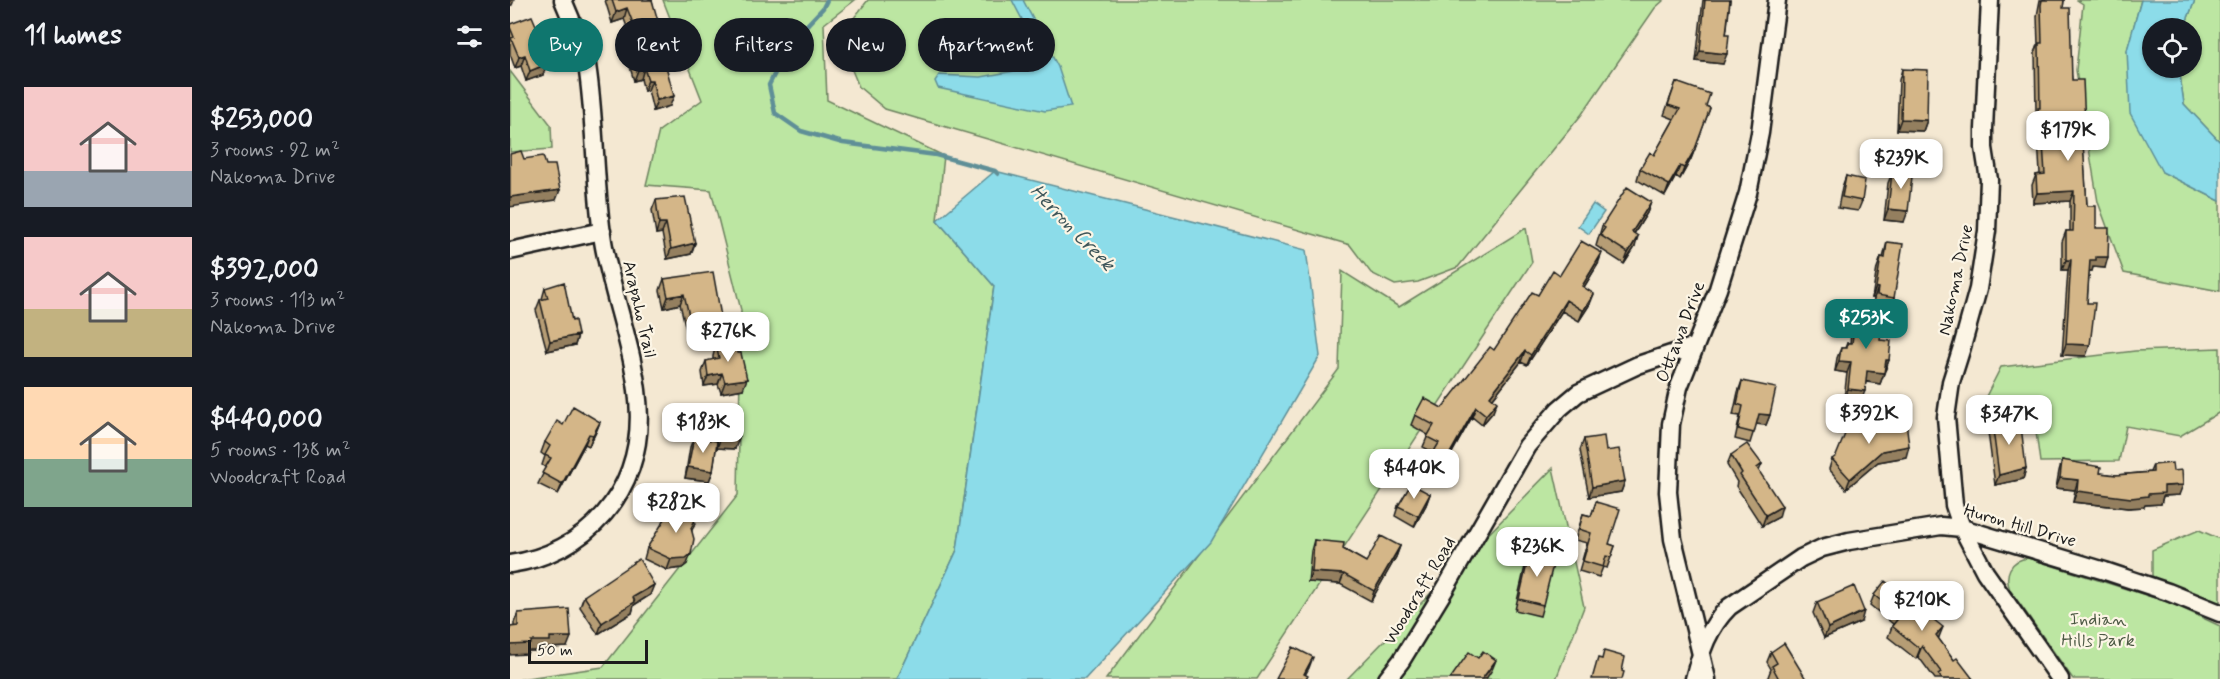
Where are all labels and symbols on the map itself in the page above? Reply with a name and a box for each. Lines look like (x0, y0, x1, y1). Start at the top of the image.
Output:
pin: $179K (2026, 111, 2110, 162)
pin: $239K (1859, 139, 1943, 190)
water label: Herron Creek (1024, 179, 1122, 279)
street label: Nakoma Drive (1933, 222, 1979, 338)
street label: Arapaho Trail (616, 258, 662, 360)
street label: Ottawa Drive (1651, 278, 1711, 386)
pin: $253K (1824, 299, 1908, 350)
pin: $276K (686, 312, 770, 363)
pin: $392K (1827, 394, 1911, 445)
pin: $347K (1967, 395, 2051, 446)
pin: $183K (661, 403, 745, 454)
pin: $440K (1372, 449, 1456, 500)
pin: $282K (634, 483, 718, 534)
street label: Huron Hill Drive (1961, 498, 2079, 554)
pin: $236K (1495, 527, 1579, 578)
street label: Woodcraft Road (1378, 532, 1462, 650)
pin: $210K (1880, 581, 1964, 632)
park label: Indian Hills Park (2061, 608, 2135, 653)
scale bar (528, 637, 648, 664)

